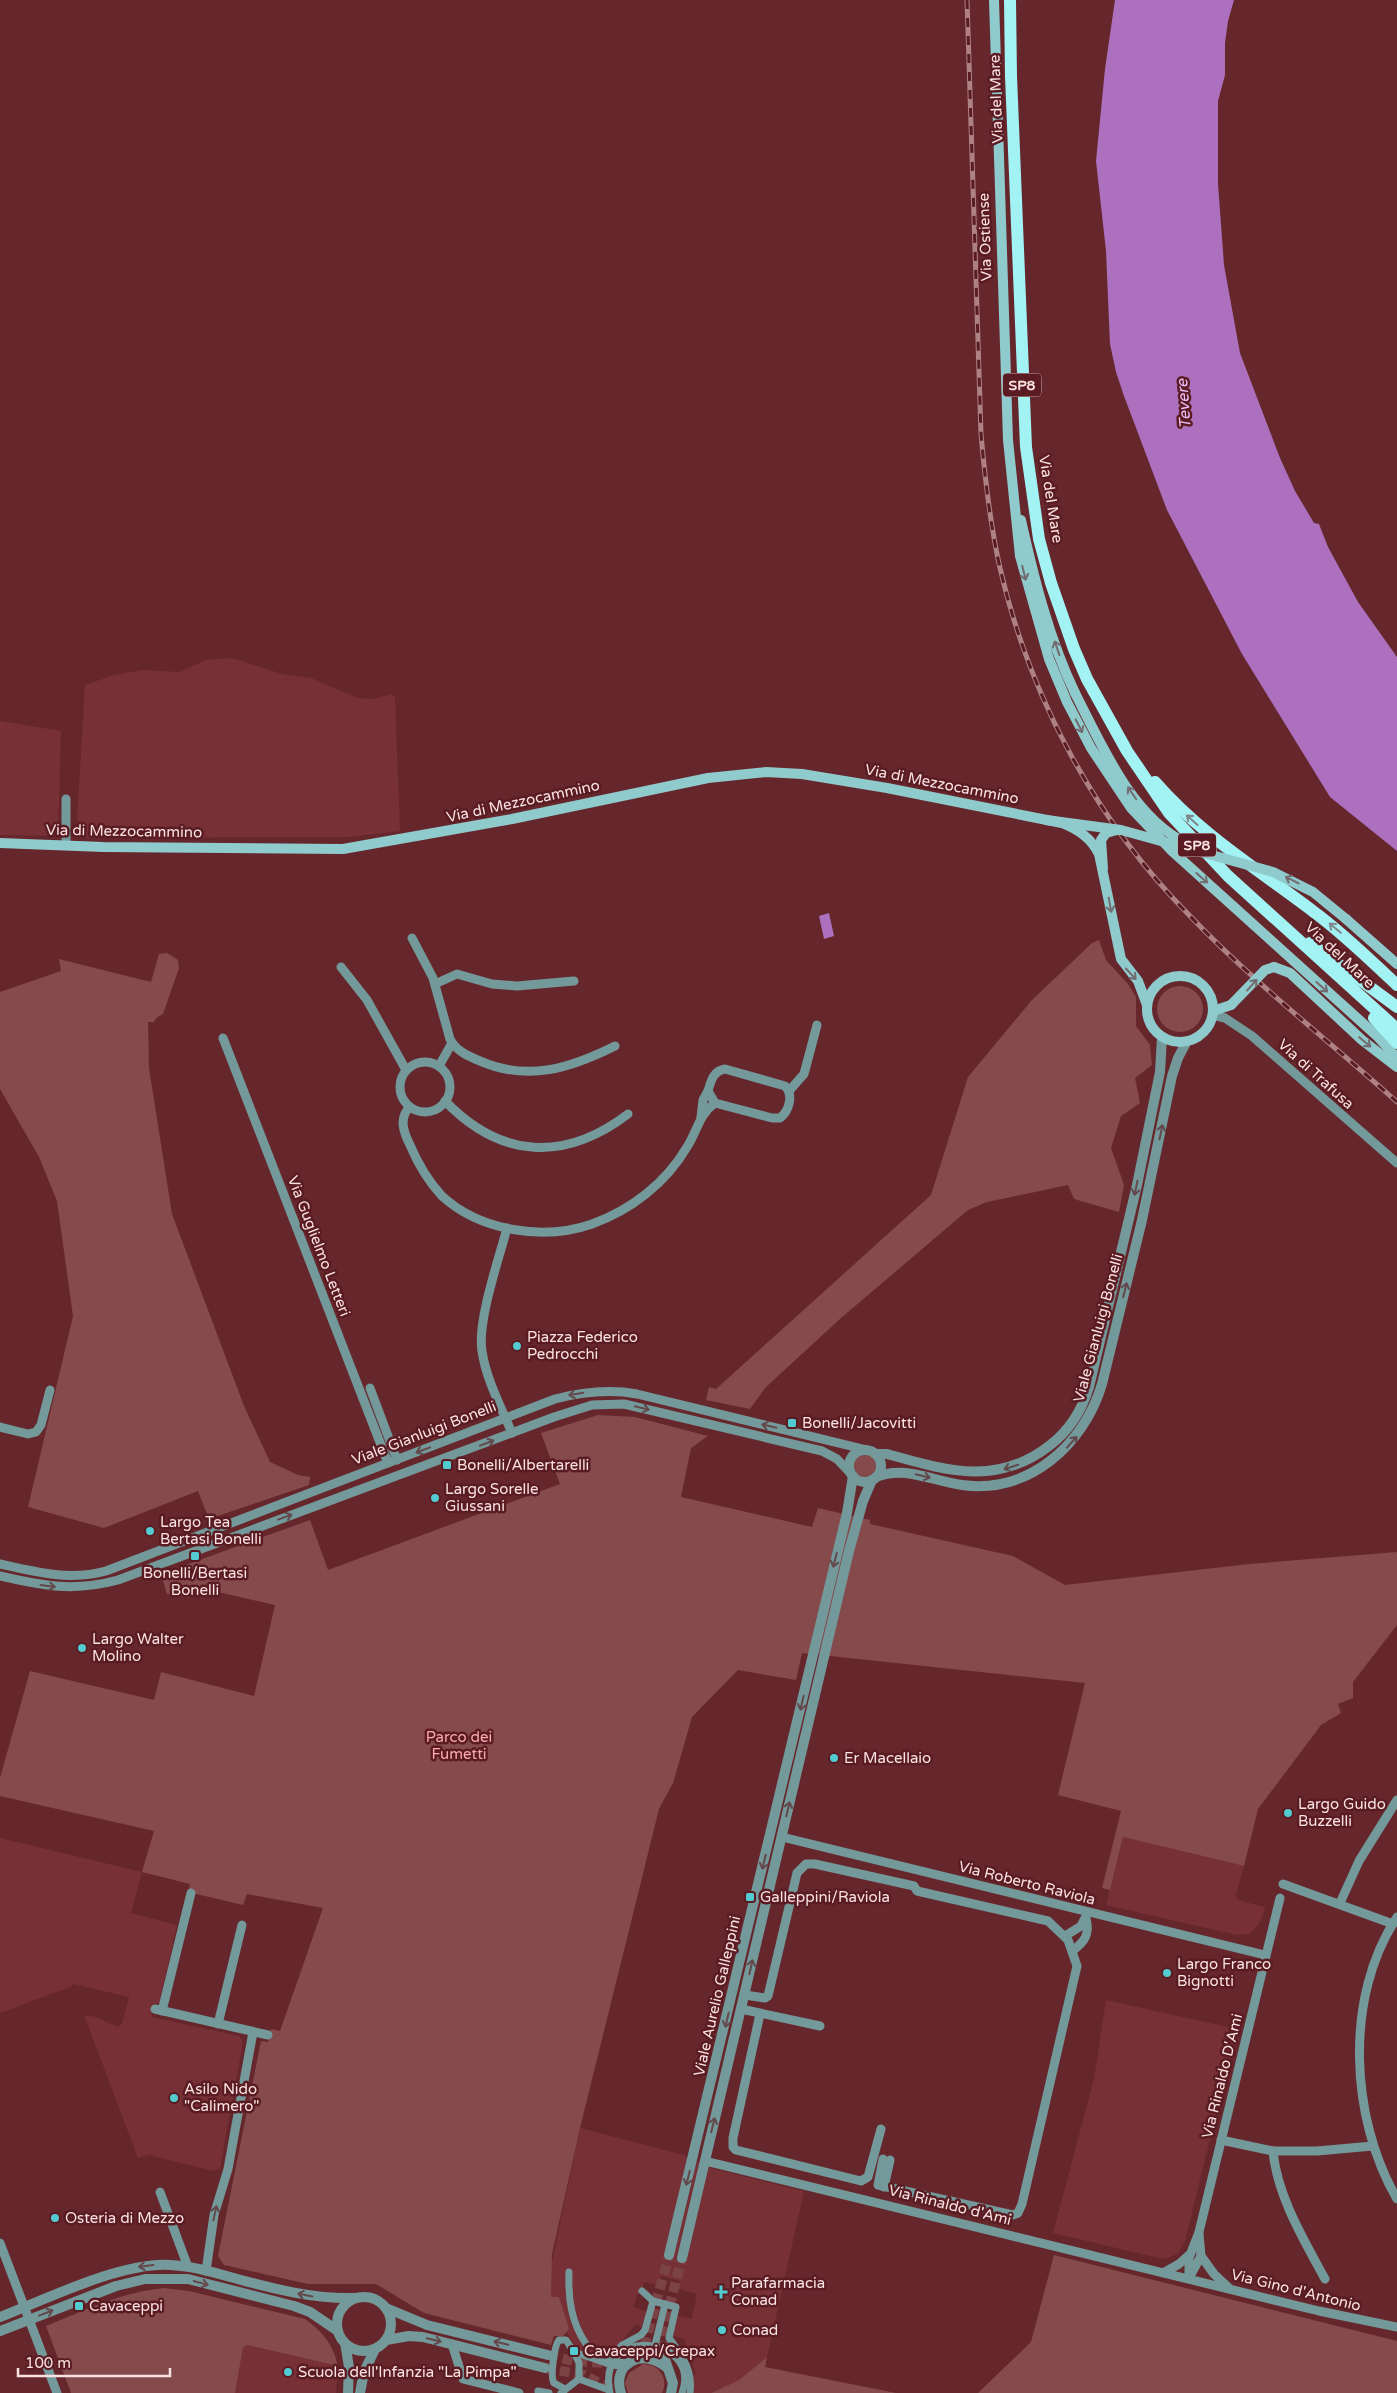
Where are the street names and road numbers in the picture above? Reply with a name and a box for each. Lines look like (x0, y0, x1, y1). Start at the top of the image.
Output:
street label: Via del Mare (985, 54, 1007, 144)
street label: Via Ostiense (974, 193, 996, 281)
road number: SP8 (1003, 374, 1041, 396)
street label: Via del Mare (1035, 454, 1067, 544)
street label: Via di Mezzocammino (864, 760, 1020, 808)
street label: Via di Mezzocammino (445, 776, 601, 826)
street label: Via di Mezzocammino (46, 821, 202, 841)
road number: SP8 (1178, 834, 1216, 856)
street label: Via del Mare (1301, 918, 1379, 992)
street label: Via di Trafusa (1274, 1035, 1358, 1113)
street label: Via Guglielmo Letteri (284, 1173, 354, 1319)
street label: Viale Gianluigi Bonelli (1069, 1252, 1127, 1404)
street label: Viale Gianluigi Bonelli (349, 1397, 499, 1469)
street label: Via Roberto Raviola (957, 1857, 1097, 1909)
street label: Viale Aurelio Galleppini (690, 1914, 744, 2078)
street label: Via Rinaldo D'Ami (1198, 2012, 1246, 2140)
street label: Via Rinaldo d'Ami (887, 2181, 1013, 2229)
street label: Via Gino d'Antonio (1229, 2265, 1363, 2315)

